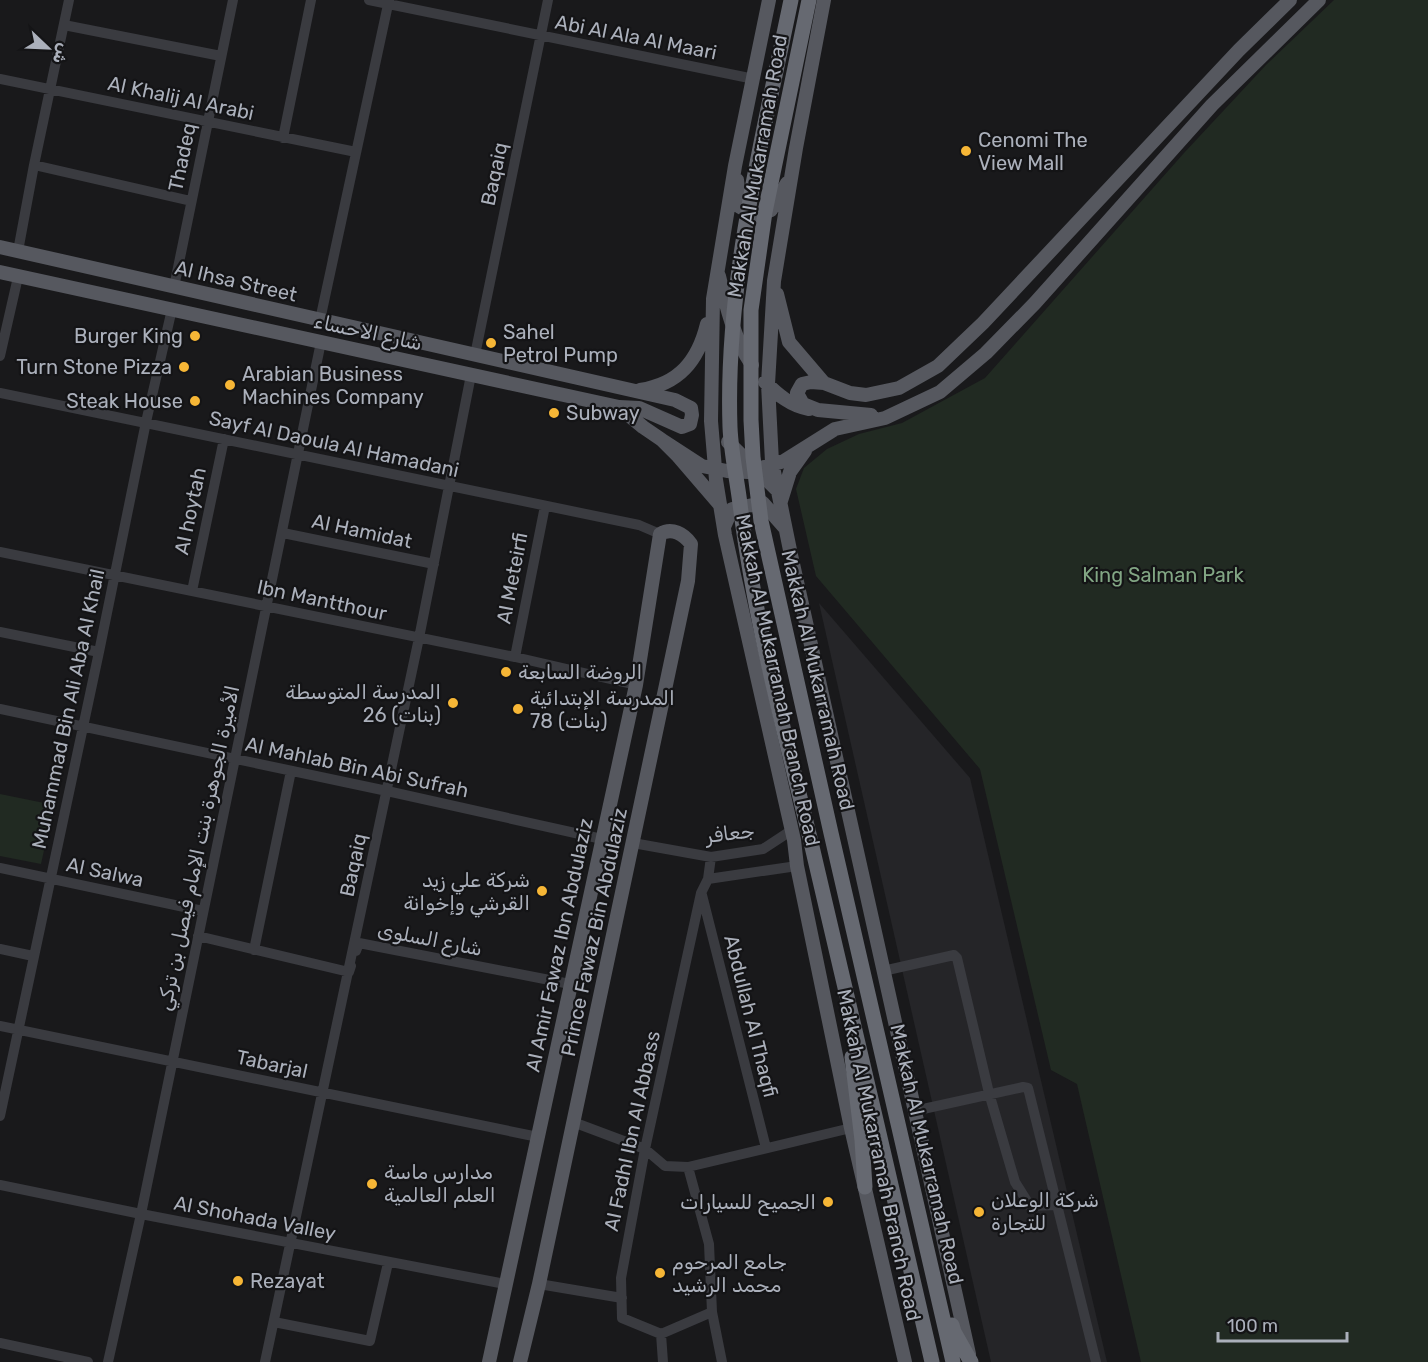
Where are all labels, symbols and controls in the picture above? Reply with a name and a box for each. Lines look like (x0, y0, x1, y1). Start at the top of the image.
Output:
street label: Abi Al Ala Al Maari (553, 10, 719, 64)
north arrow (18, 18, 78, 78)
street label: Makkah Al Mukarramah Road (722, 33, 792, 299)
text: ش (49, 41, 74, 67)
street label: Al Khalij Al Arabi (106, 71, 256, 125)
street label: Thadeq (163, 121, 201, 193)
place label: Cenomi The View Mall (978, 128, 1088, 175)
street label: Baqaiq (476, 140, 512, 208)
marker: Cenomi The View Mall (959, 144, 973, 158)
street label: Al Ihsa Street (173, 255, 300, 307)
street label: شارع الاحساء (311, 309, 424, 357)
place label: Sahel Petrol Pump (503, 320, 618, 367)
place label: Burger King (74, 324, 183, 348)
marker: Burger King (188, 329, 202, 343)
marker: Sahel Petrol Pump (484, 336, 498, 350)
place label: Turn Stone Pizza (16, 355, 172, 379)
marker: Turn Stone Pizza (177, 360, 191, 374)
place label: Arabian Business Machines Company (242, 362, 424, 409)
marker: Arabian Business Machines Company (223, 378, 237, 392)
place label: Steak House (66, 389, 183, 413)
marker: Steak House (188, 394, 202, 408)
place label: Subway (566, 401, 640, 425)
street label: Sayf Al Daoula Al Hamadani (207, 406, 461, 482)
marker: Subway (547, 406, 561, 420)
street label: Al hoytah (169, 465, 211, 557)
street label: Al Hamidat (310, 509, 414, 553)
street label: Makkah Al Mukarramah Branch Road (731, 512, 825, 848)
street label: Al Meteirfi (491, 530, 533, 626)
street label: Makkah Al Mukarramah Road (776, 547, 860, 813)
park label: King Salman Park (1082, 563, 1244, 587)
street label: Muhammad Bin Ali Aba Al Khail (27, 567, 109, 851)
street label: Ibn Mantthour (255, 575, 390, 626)
place label: الروضة السابعة (518, 660, 642, 684)
marker: الروضة السابعة (499, 665, 513, 679)
place label: المدرسة المتوسطة 26 (بنات) (285, 680, 441, 727)
street label: الأميرة الجوهرة بنت الإمام فيصل بن تركي (152, 683, 247, 1014)
place label: المدرسة الإبتدائية 78 (بنات) (530, 686, 675, 733)
marker: المدرسة المتوسطة 26 (بنات) (446, 696, 460, 710)
marker: المدرسة الإبتدائية 78 (بنات) (511, 702, 525, 716)
street label: Al Mahlab Bin Abi Sufrah (243, 732, 471, 802)
street label: Prince Fawaz Bin Abdulaziz (556, 806, 632, 1058)
street label: Al Amir Fawaz Ibn Abdulaziz (520, 816, 598, 1074)
street label: جعافر (703, 818, 756, 848)
street label: Baqaiq (335, 831, 371, 899)
street label: Al Salwa (64, 852, 146, 892)
place label: شركة علي زيد القرشي وإخوانة (403, 868, 530, 918)
marker: شركة علي زيد القرشي وإخوانة (535, 884, 549, 898)
street label: شارع السلوى (375, 917, 484, 963)
street label: Abdullah Al Thaqfi (719, 932, 783, 1100)
street label: Makkah Al Mukarramah Branch Road (832, 987, 926, 1323)
street label: Makkah Al Mukarramah Road (885, 1021, 969, 1287)
street label: Al Fadhl Ibn Al Abbass (599, 1029, 665, 1233)
street label: Tabarjal (234, 1045, 310, 1083)
place label: مدارس ماسة العلم العالمية (384, 1160, 496, 1208)
marker: مدارس ماسة العلم العالمية (365, 1177, 379, 1191)
place label: شركة الوعلان للتجارة (991, 1188, 1099, 1235)
place label: الجميح للسيارات (680, 1190, 816, 1216)
street label: Al Shohada Valley (172, 1191, 338, 1245)
marker: الجميح للسيارات (821, 1195, 835, 1209)
marker: شركة الوعلان للتجارة (972, 1205, 986, 1219)
place label: جامع المرحوم محمد الرشيد (672, 1250, 787, 1297)
marker: جامع المرحوم محمد الرشيد (653, 1266, 667, 1280)
place label: Rezayat (250, 1269, 325, 1293)
marker: Rezayat (231, 1274, 245, 1288)
scale bar (1218, 1305, 1347, 1343)
text: 100 m (1227, 1315, 1278, 1337)

